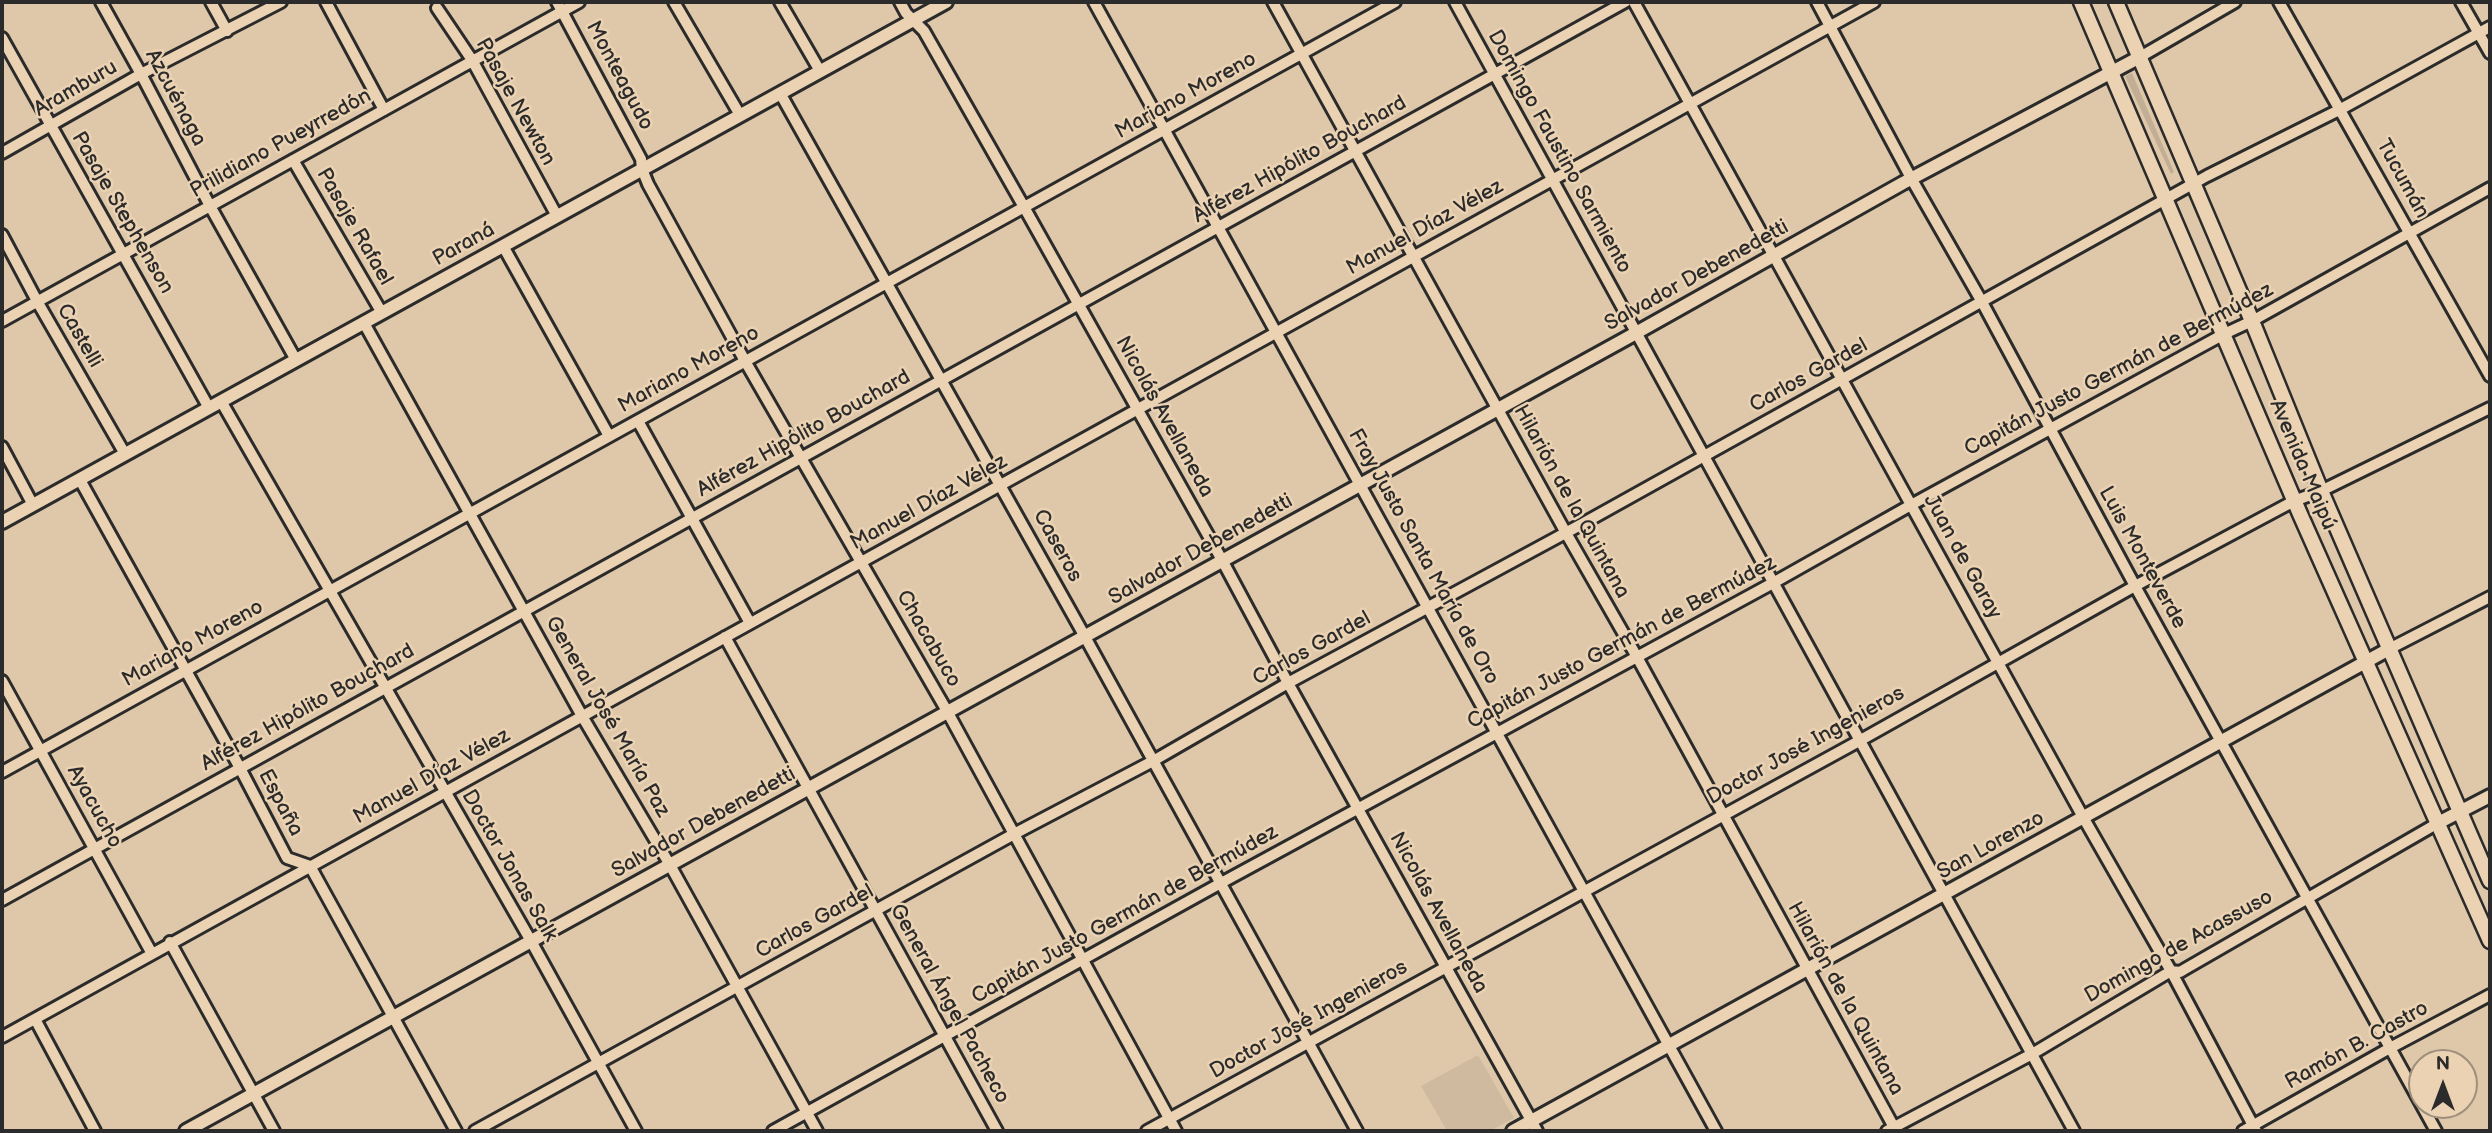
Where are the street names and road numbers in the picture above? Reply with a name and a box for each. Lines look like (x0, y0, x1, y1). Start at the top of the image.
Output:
street label: Monteagudo (580, 17, 658, 135)
street label: Domingo Faustino Sarmiento (1482, 26, 1636, 278)
street label: Pasaje Newton (470, 34, 560, 170)
street label: Azcuénaga (139, 45, 211, 151)
street label: Mariano Moreno (1111, 47, 1261, 145)
street label: Aramburu (30, 55, 122, 123)
street label: Prilidiano Pueyrredón (186, 84, 376, 204)
street label: Alférez Hipólito Bouchard (1189, 91, 1411, 229)
street label: Pasaje Stephenson (65, 128, 179, 298)
street label: Tucumán (2370, 135, 2434, 223)
street label: Pasaje Rafael (310, 164, 398, 290)
street label: Manuel Díaz Vélez (1342, 175, 1508, 281)
street label: Salvador Debenedetti (1601, 215, 1793, 337)
street label: Paraná (429, 218, 499, 272)
street label: Capitán Justo Germán de Bermúdez (1960, 278, 2278, 462)
street label: Castelli (51, 299, 107, 373)
street label: Mariano Moreno (614, 321, 764, 419)
street label: Nicolás Avellaneda (1109, 332, 1219, 502)
street label: Carlos Gardel (1746, 333, 1872, 419)
street label: Alférez Hipólito Bouchard (693, 365, 915, 503)
street label: Avenida Maipú (2263, 396, 2341, 534)
street label: Hilarión de la Quintana (1507, 401, 1635, 603)
street label: Fray Justo Santa María de Oro (1342, 425, 1504, 689)
street label: Manuel Díaz Vélez (846, 450, 1012, 556)
street label: Luis Monteverde (2092, 482, 2192, 634)
street label: Salvador Debenedetti (1105, 489, 1297, 611)
street label: Juan de Garay (1917, 490, 2007, 624)
street label: Caseros (1027, 505, 1087, 587)
street label: Capitán Justo Germán de Bermúdez (1463, 551, 1781, 735)
street label: Chacabuco (890, 586, 966, 692)
street label: Mariano Moreno (118, 595, 268, 693)
street label: Carlos Gardel (1249, 606, 1375, 692)
street label: General José María Paz (539, 612, 675, 822)
street label: Alférez Hipólito Bouchard (197, 639, 419, 777)
street label: Doctor José Ingenieros (1703, 681, 1909, 811)
street label: Manuel Díaz Vélez (349, 724, 515, 830)
street label: Ayacucho (61, 761, 127, 853)
street label: Salvador Debenedetti (608, 762, 800, 884)
street label: España (252, 765, 308, 841)
street label: Doctor Jonas Salk (455, 786, 563, 946)
street label: San Lorenzo (1933, 806, 2049, 886)
street label: Capitán Justo Germán de Bermúdez (968, 820, 1282, 1010)
street label: Nicolás Avellaneda (1383, 828, 1493, 998)
street label: Carlos Gardel (752, 879, 878, 965)
street label: Domingo de Acassuso (2081, 885, 2277, 1009)
street label: Hilarión de la Quintana (1781, 898, 1909, 1100)
street label: General Ángel Pacheco (884, 900, 1014, 1108)
street label: Doctor José Ingenieros (1206, 955, 1412, 1085)
street label: Ramón B. Castro (2281, 996, 2433, 1096)

